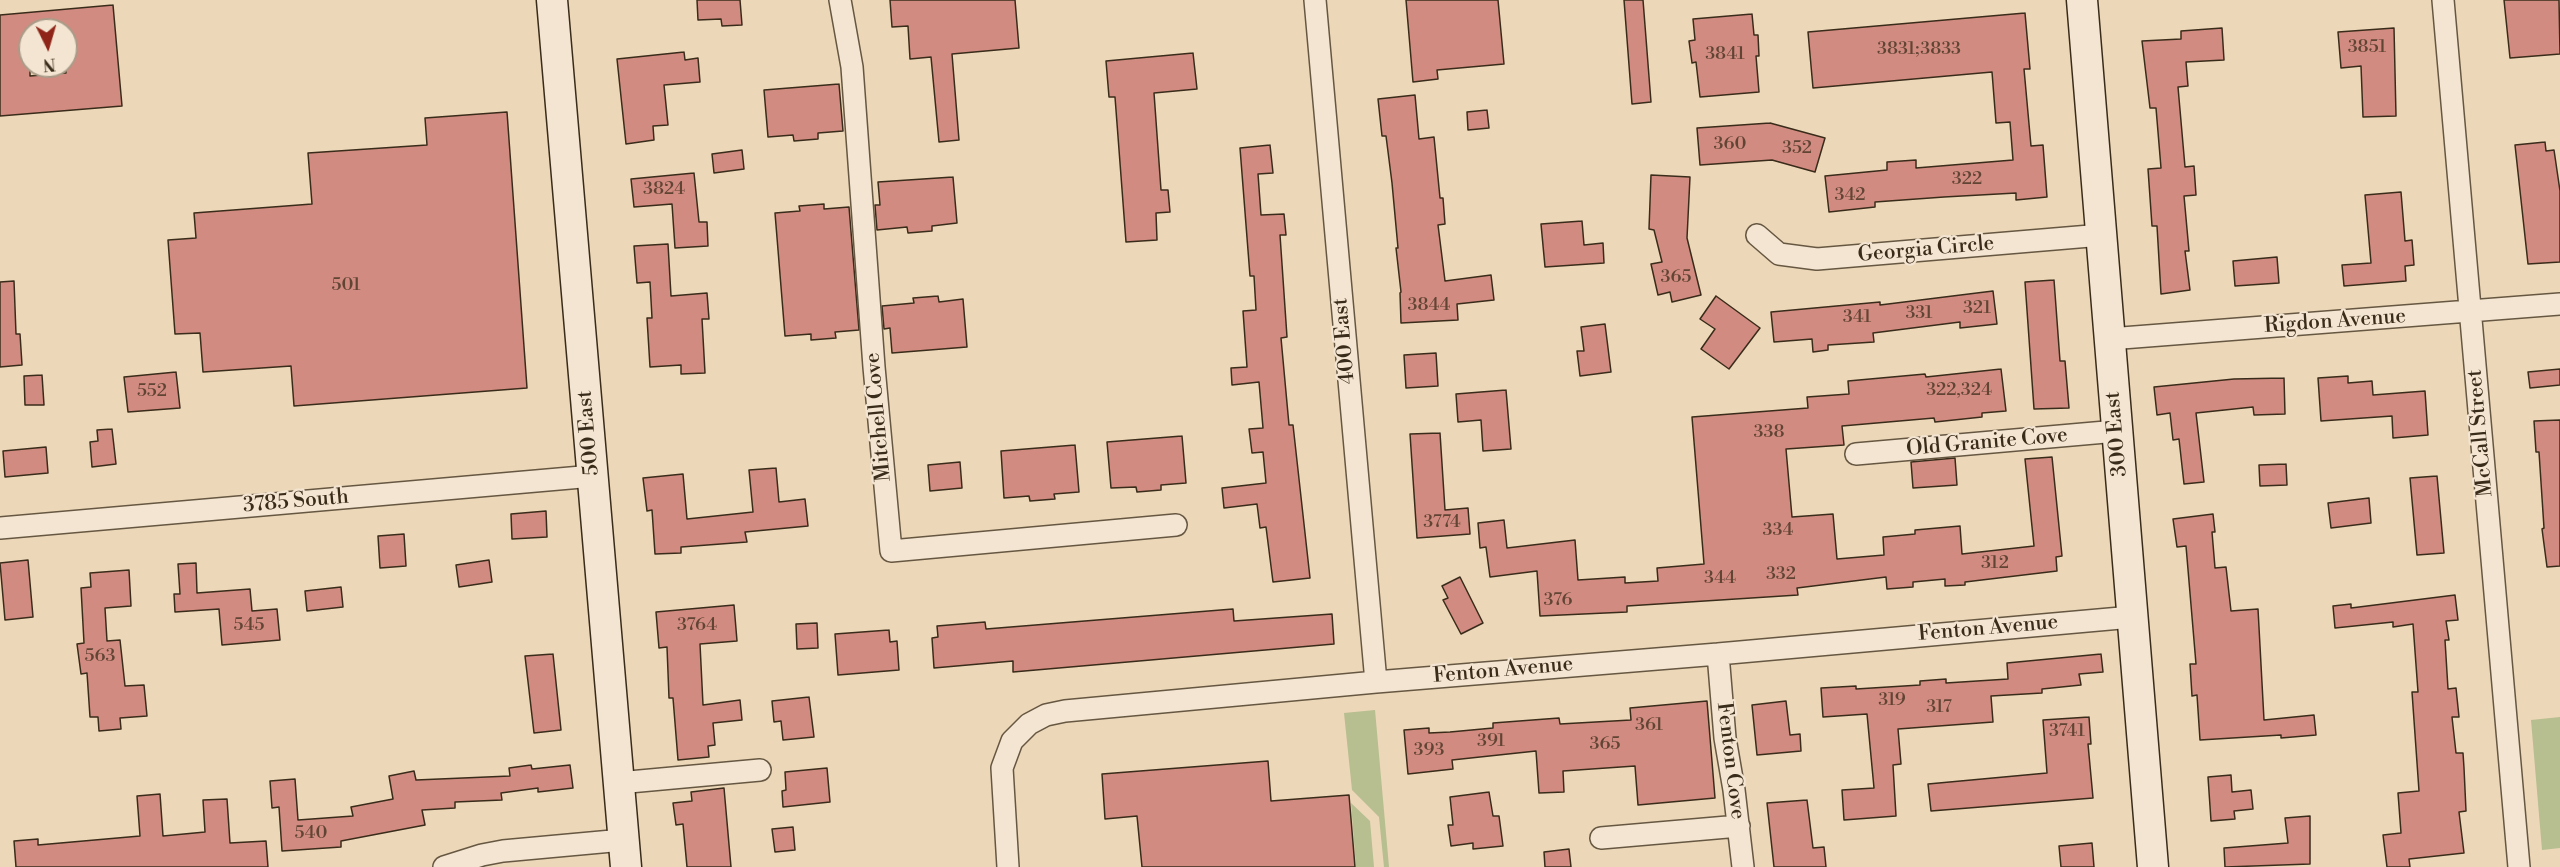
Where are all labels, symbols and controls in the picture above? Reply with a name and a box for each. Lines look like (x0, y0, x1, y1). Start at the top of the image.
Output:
north arrow (18, 18, 78, 78)
house number: 3851 (2348, 37, 2386, 59)
house number: 3831;3833 (1877, 39, 1961, 61)
house number: 3841 (1705, 44, 1745, 66)
text: N (42, 53, 57, 74)
house number: 360 (1714, 134, 1746, 156)
house number: 352 (1782, 138, 1812, 160)
house number: 322 (1952, 169, 1982, 191)
house number: 3824 (643, 179, 685, 201)
house number: 342 (1834, 185, 1866, 207)
street label: Georgia Circle (1857, 231, 1995, 269)
house number: 365 (1661, 267, 1691, 289)
house number: 501 (331, 275, 361, 297)
house number: 3844 (1407, 295, 1451, 317)
street label: 400 East (1329, 297, 1361, 385)
house number: 321 (1963, 298, 1991, 320)
house number: 331 (1905, 303, 1933, 325)
street label: Rigdon Avenue (2263, 304, 2407, 340)
house number: 341 (1843, 307, 1871, 329)
street label: Mitchell Cove (861, 352, 897, 482)
street label: McCall Street (2463, 368, 2499, 498)
house number: 322,324 (1926, 380, 1992, 402)
house number: 552 (137, 381, 167, 403)
street label: 500 East (573, 389, 605, 477)
street label: 300 East (2101, 390, 2133, 478)
house number: 338 (1754, 422, 1784, 444)
street label: Old Granite Cove (1905, 423, 2069, 463)
street label: 3785 South (242, 485, 350, 519)
house number: 3774 (1423, 512, 1461, 534)
house number: 334 (1763, 520, 1793, 542)
house number: 312 (1981, 553, 2009, 575)
house number: 332 (1766, 564, 1796, 586)
house number: 344 (1704, 568, 1736, 590)
house number: 376 (1544, 590, 1572, 612)
street label: Fenton Avenue (1917, 610, 2059, 648)
house number: 545 (234, 615, 264, 637)
house number: 3764 (677, 615, 717, 637)
house number: 563 (85, 646, 115, 668)
street label: Fenton Avenue (1432, 652, 1574, 690)
house number: 319 (1878, 690, 1906, 712)
house number: 317 (1926, 697, 1952, 719)
street label: Fenton Cove (1710, 701, 1750, 821)
house number: 361 (1635, 715, 1663, 737)
house number: 3741 (2049, 721, 2085, 743)
house number: 391 (1477, 731, 1505, 753)
house number: 365 (1590, 734, 1620, 756)
house number: 393 (1414, 740, 1444, 762)
house number: 540 (295, 823, 327, 845)

